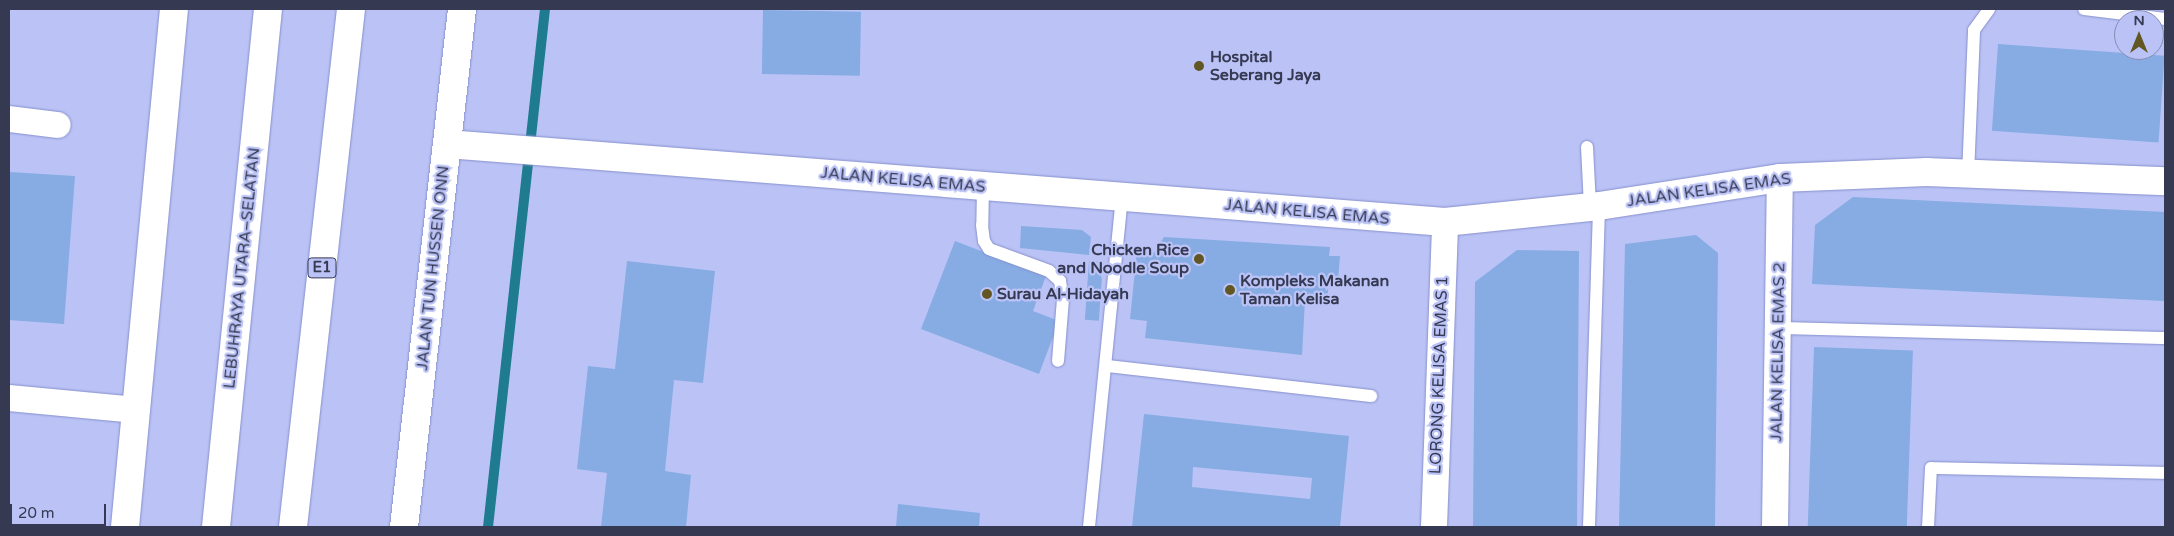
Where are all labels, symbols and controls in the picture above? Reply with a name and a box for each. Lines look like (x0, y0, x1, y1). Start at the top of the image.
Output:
north arrow (2114, 10, 2164, 60)
text: N (2133, 12, 2145, 29)
place label: Hospital Seberang Jaya (1210, 47, 1321, 85)
marker: Hospital Seberang Jaya (1192, 59, 1206, 73)
street label: LEBUHRAYA UTARA–SELATAN (220, 146, 264, 390)
street label: JALAN KELISA EMAS (820, 163, 986, 197)
street label: JALAN TUN HUSSEN ONN (413, 165, 453, 371)
street label: JALAN KELISA EMAS (1626, 169, 1792, 211)
street label: JALAN KELISA EMAS (1224, 195, 1390, 229)
place label: Chicken Rice and Noodle Soup (1057, 240, 1189, 278)
marker: Chicken Rice and Noodle Soup (1193, 253, 1205, 265)
road number: E1 (307, 256, 337, 280)
street label: JALAN KELISA EMAS 2 (1767, 262, 1789, 442)
place label: Kompleks Makanan Taman Kelisa (1240, 271, 1389, 309)
street label: LORONG KELISA EMAS 1 (1426, 276, 1452, 474)
place label: Surau Al-Hidayah (997, 284, 1129, 304)
marker: Kompleks Makanan Taman Kelisa (1224, 284, 1236, 296)
marker: Surau Al-Hidayah (981, 288, 993, 300)
scale bar (12, 494, 109, 526)
text: 20 m (18, 504, 55, 522)

